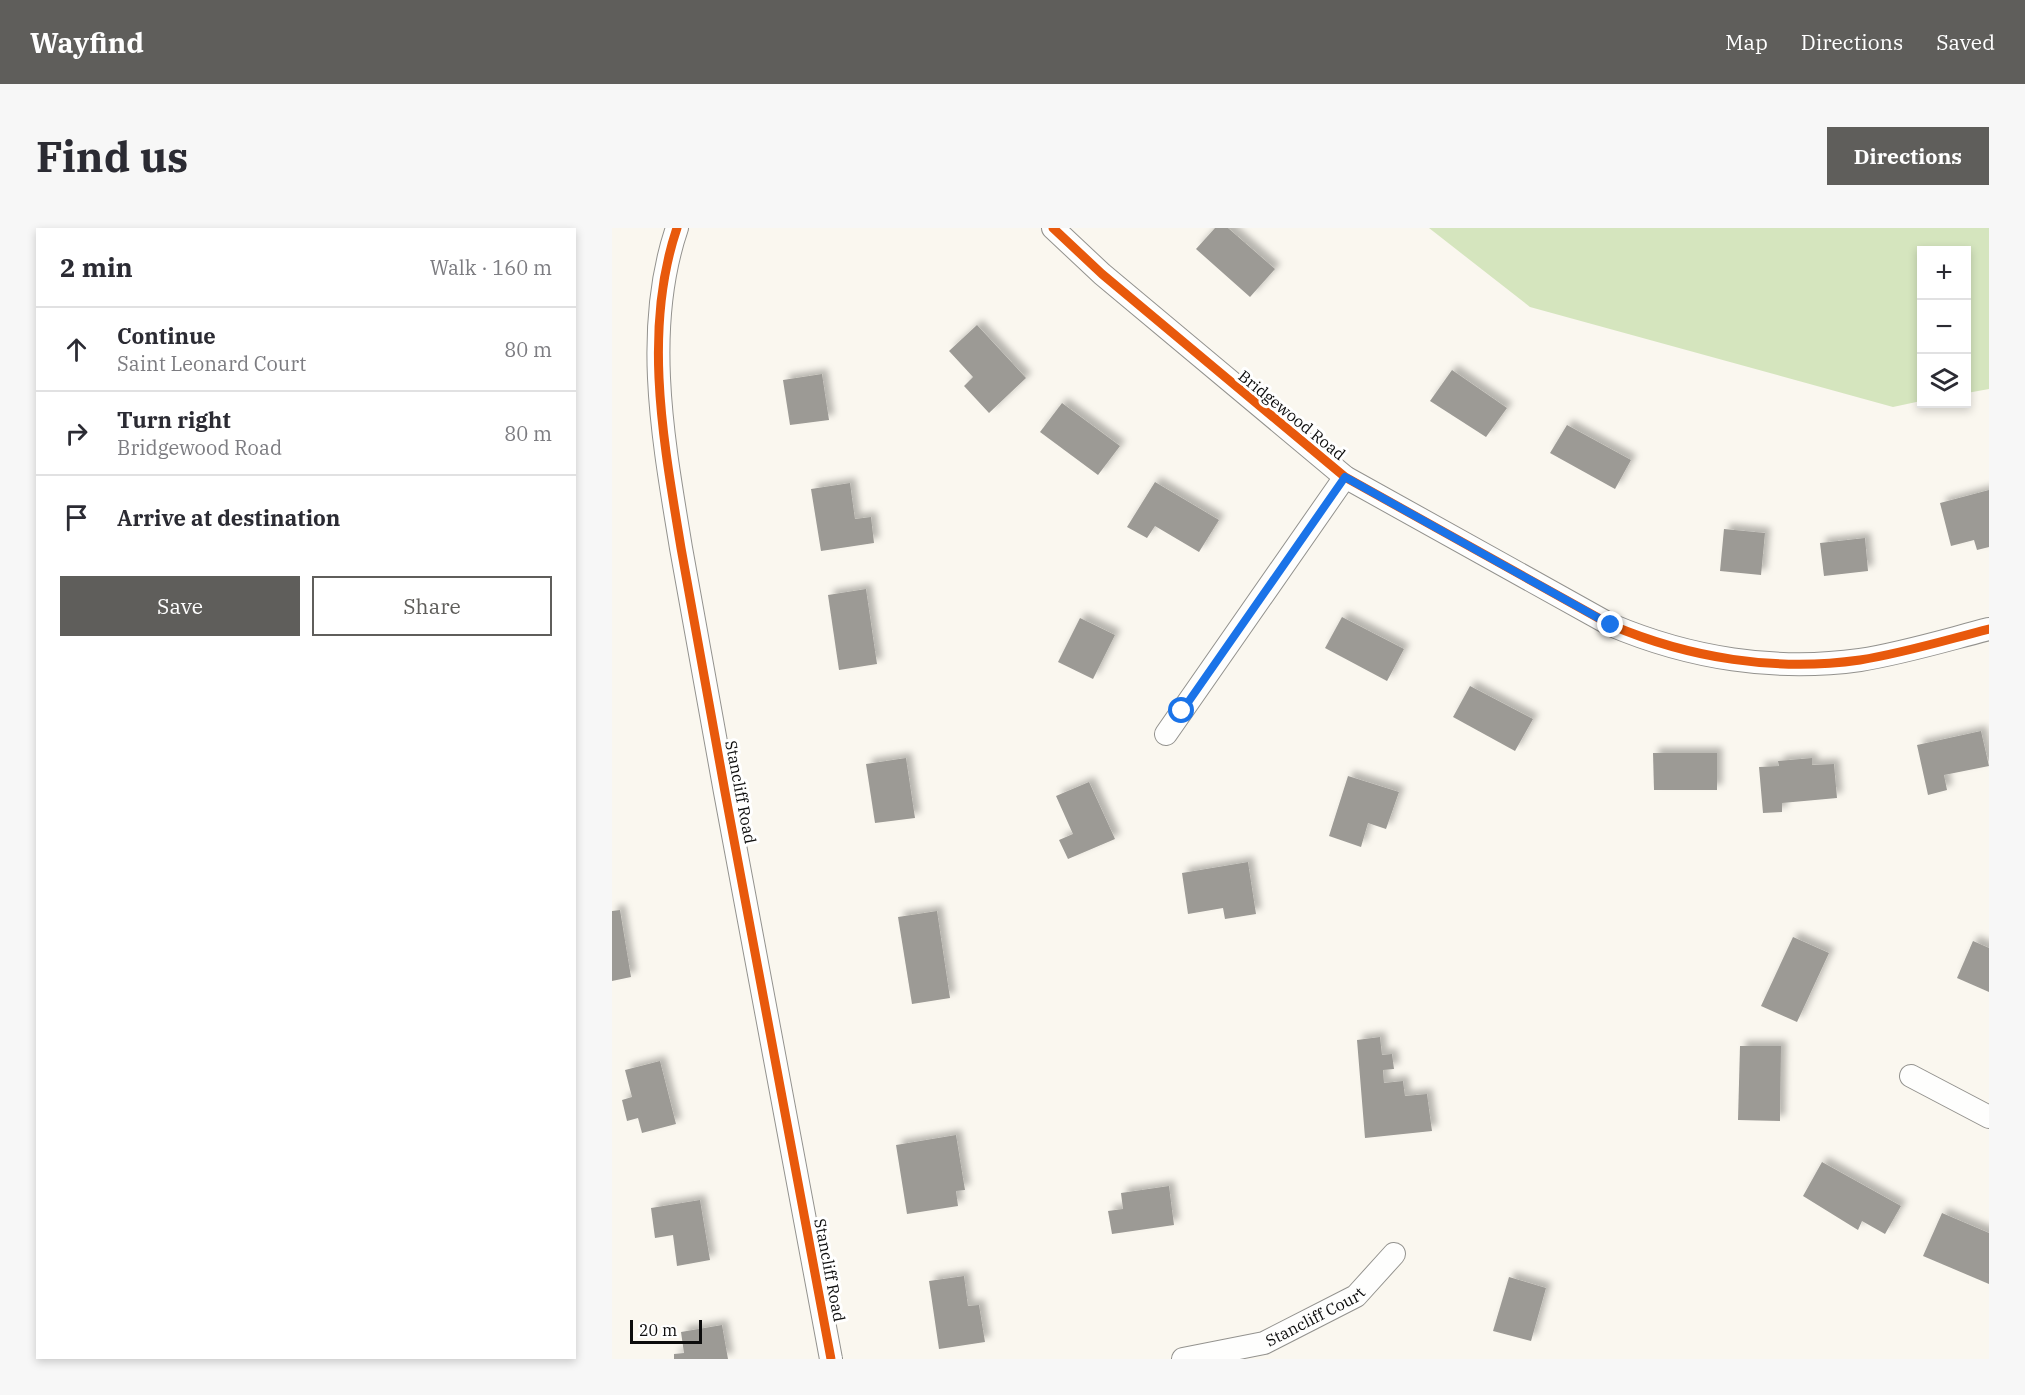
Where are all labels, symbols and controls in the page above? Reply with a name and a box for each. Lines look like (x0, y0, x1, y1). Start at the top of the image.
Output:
text: Wayfind (30, 24, 144, 61)
text: Map (1725, 28, 1768, 56)
text: Directions (1801, 28, 1903, 56)
text: Saved (1936, 28, 1995, 56)
button: Directions (1827, 127, 1989, 185)
text: Find us (36, 129, 188, 184)
map controls (1917, 246, 1971, 408)
button: + (1917, 246, 1971, 300)
text: 2 min (60, 250, 133, 284)
text: Walk · 160 m (430, 254, 552, 281)
button: − (1917, 300, 1971, 354)
text: Continue (117, 321, 216, 350)
icon: ahead (60, 333, 93, 366)
text: 80 m (504, 336, 552, 363)
text: Saint Leonard Court (117, 350, 306, 377)
button: layers (1917, 354, 1971, 408)
street label: Bridgewood Road (1234, 366, 1350, 464)
text: Turn right (117, 405, 231, 434)
icon: right (60, 417, 93, 450)
text: 80 m (504, 420, 552, 447)
text: Bridgewood Road (117, 434, 282, 461)
icon: arrive (60, 501, 93, 534)
text: Arrive at destination (117, 503, 340, 532)
button: Save (60, 576, 300, 636)
button: Share (312, 576, 552, 636)
route end (1597, 611, 1623, 637)
route start (1168, 697, 1194, 723)
street label: Stancliff Road (721, 739, 761, 846)
street label: Stancliff Road (810, 1217, 850, 1324)
street label: Stancliff Court (1262, 1283, 1369, 1351)
scale bar (630, 1317, 702, 1344)
text: 20 m (639, 1320, 677, 1340)

